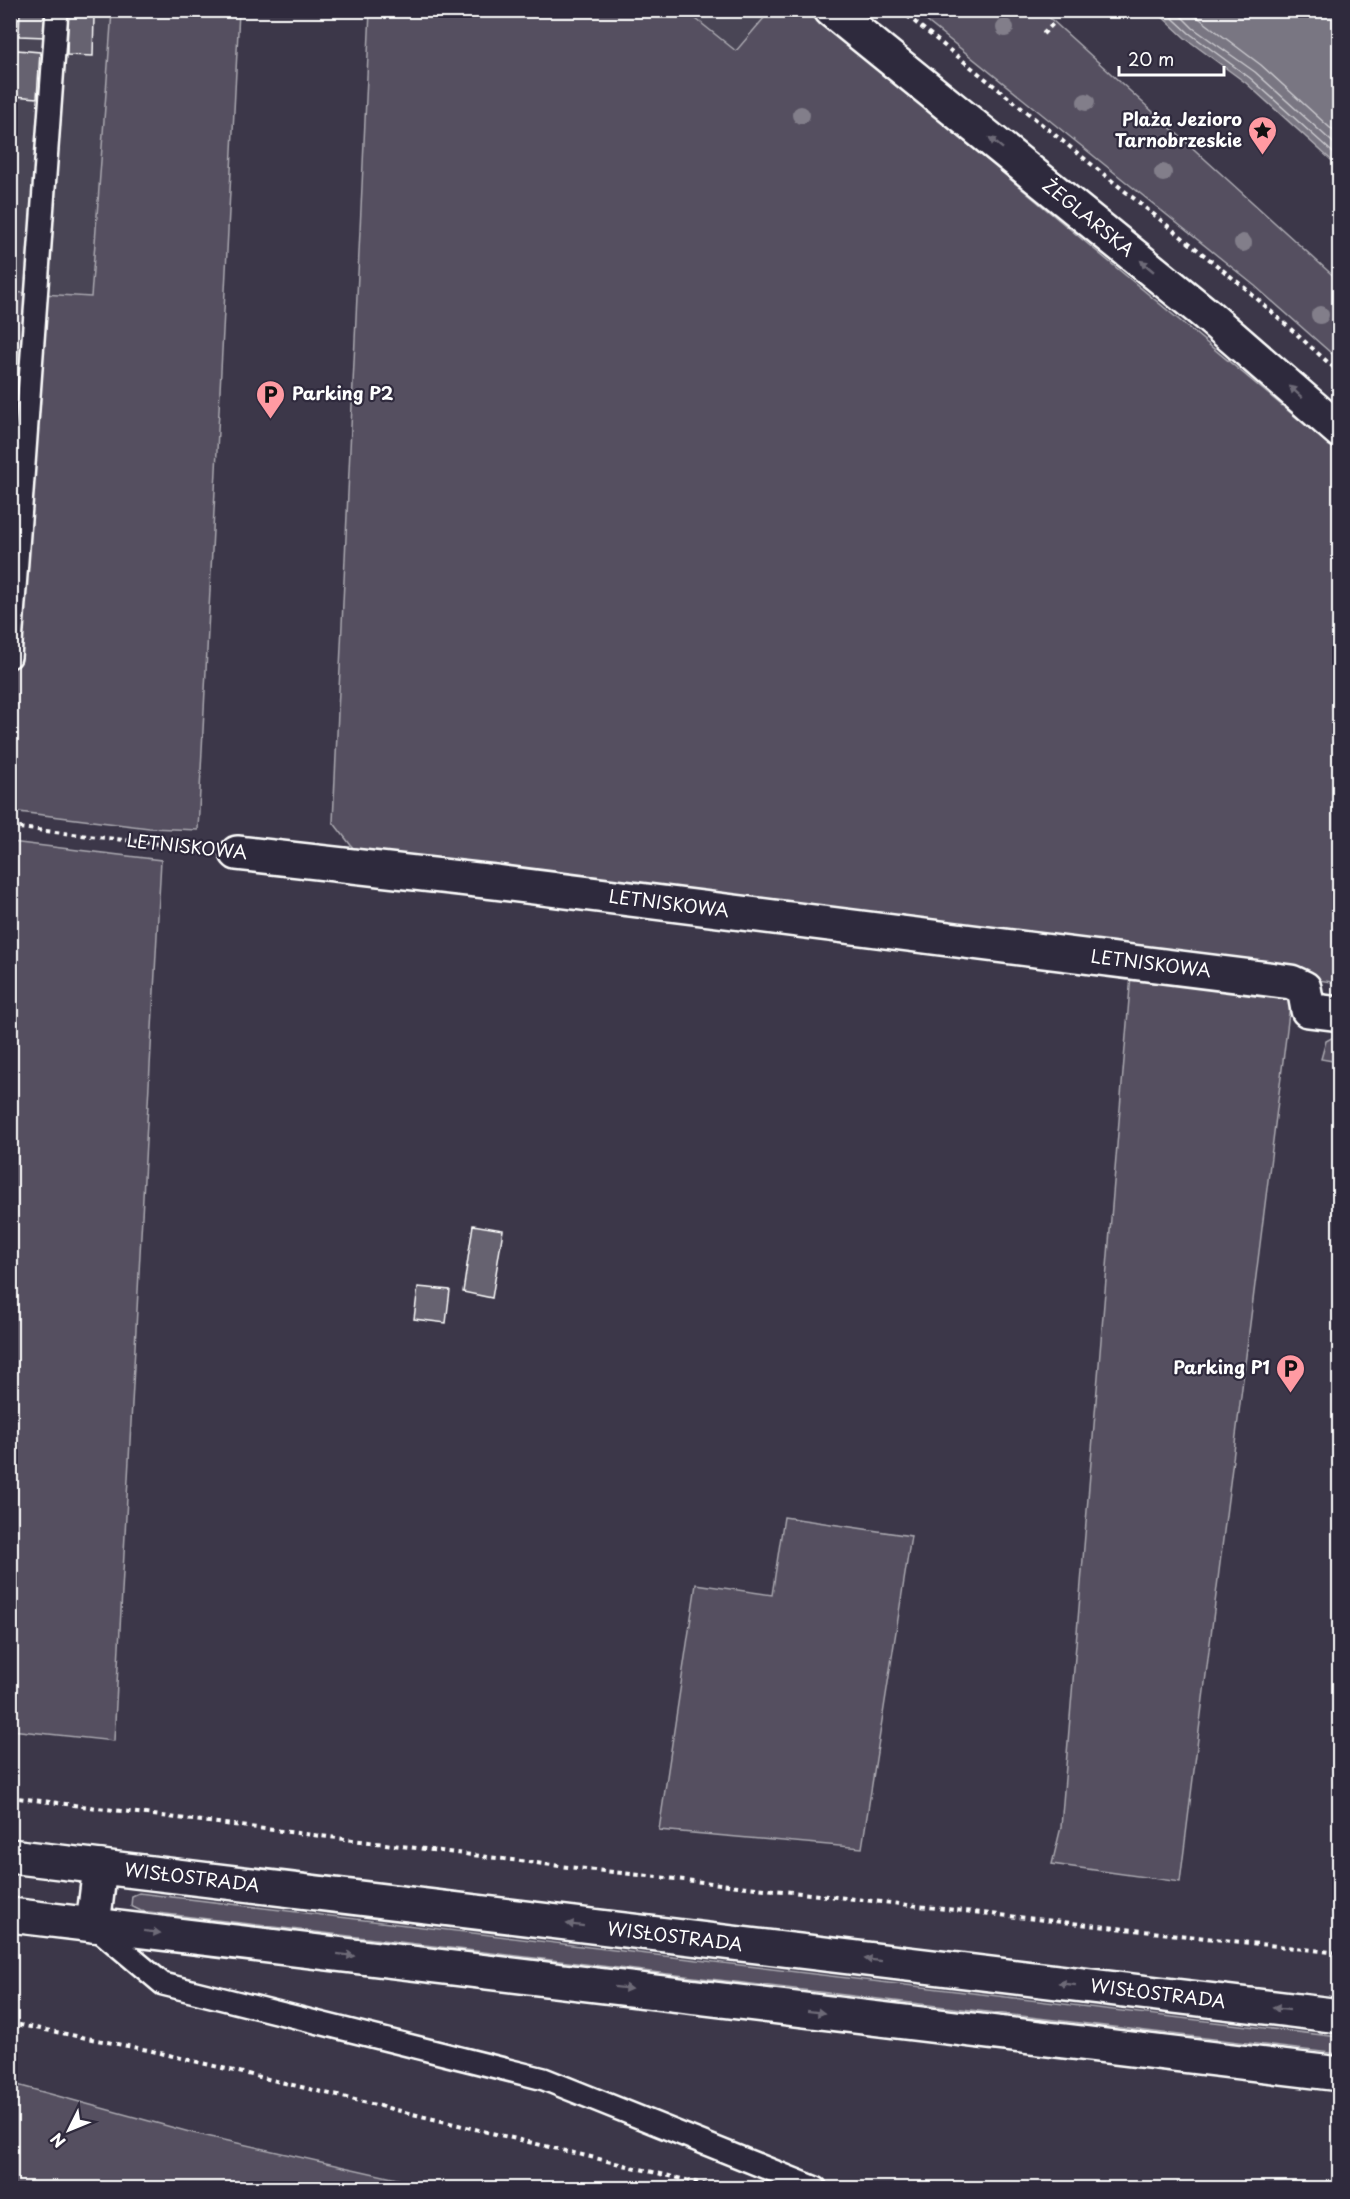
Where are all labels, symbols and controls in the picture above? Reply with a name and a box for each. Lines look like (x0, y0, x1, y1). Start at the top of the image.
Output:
scale bar (1119, 39, 1224, 77)
text: 20 m (1128, 45, 1174, 72)
place label: Plaża Jezioro Tarnobrzeskie (1115, 105, 1242, 153)
place icon: Plaża Jezioro Tarnobrzeskie (1247, 114, 1279, 156)
one-way arrow (988, 138, 1003, 150)
street label: ŻEGLARSKA (1037, 171, 1141, 262)
one-way arrow (1140, 260, 1155, 273)
parking icon: Parking P2 (255, 378, 287, 420)
place label: Parking P2 (292, 379, 394, 406)
one-way arrow (1289, 386, 1304, 399)
street label: LETNISKOWA (125, 826, 249, 865)
street label: LETNISKOWA (607, 882, 731, 923)
street label: LETNISKOWA (1089, 942, 1213, 983)
parking icon: Parking P1 (1275, 1352, 1307, 1394)
place label: Parking P1 (1173, 1353, 1270, 1380)
street label: WISŁOSTRADA (123, 1855, 261, 1898)
street label: WISŁOSTRADA (606, 1914, 744, 1957)
one-way arrow (566, 1920, 585, 1929)
one-way arrow (143, 1928, 162, 1937)
one-way arrow (336, 1951, 355, 1960)
one-way arrow (864, 1956, 883, 1965)
street label: WISŁOSTRADA (1089, 1971, 1227, 2014)
one-way arrow (1057, 1979, 1076, 1988)
one-way arrow (613, 1984, 632, 1993)
one-way arrow (1272, 2004, 1291, 2014)
one-way arrow (807, 2007, 826, 2016)
north arrow (39, 2100, 99, 2160)
text: N (44, 2128, 70, 2154)

